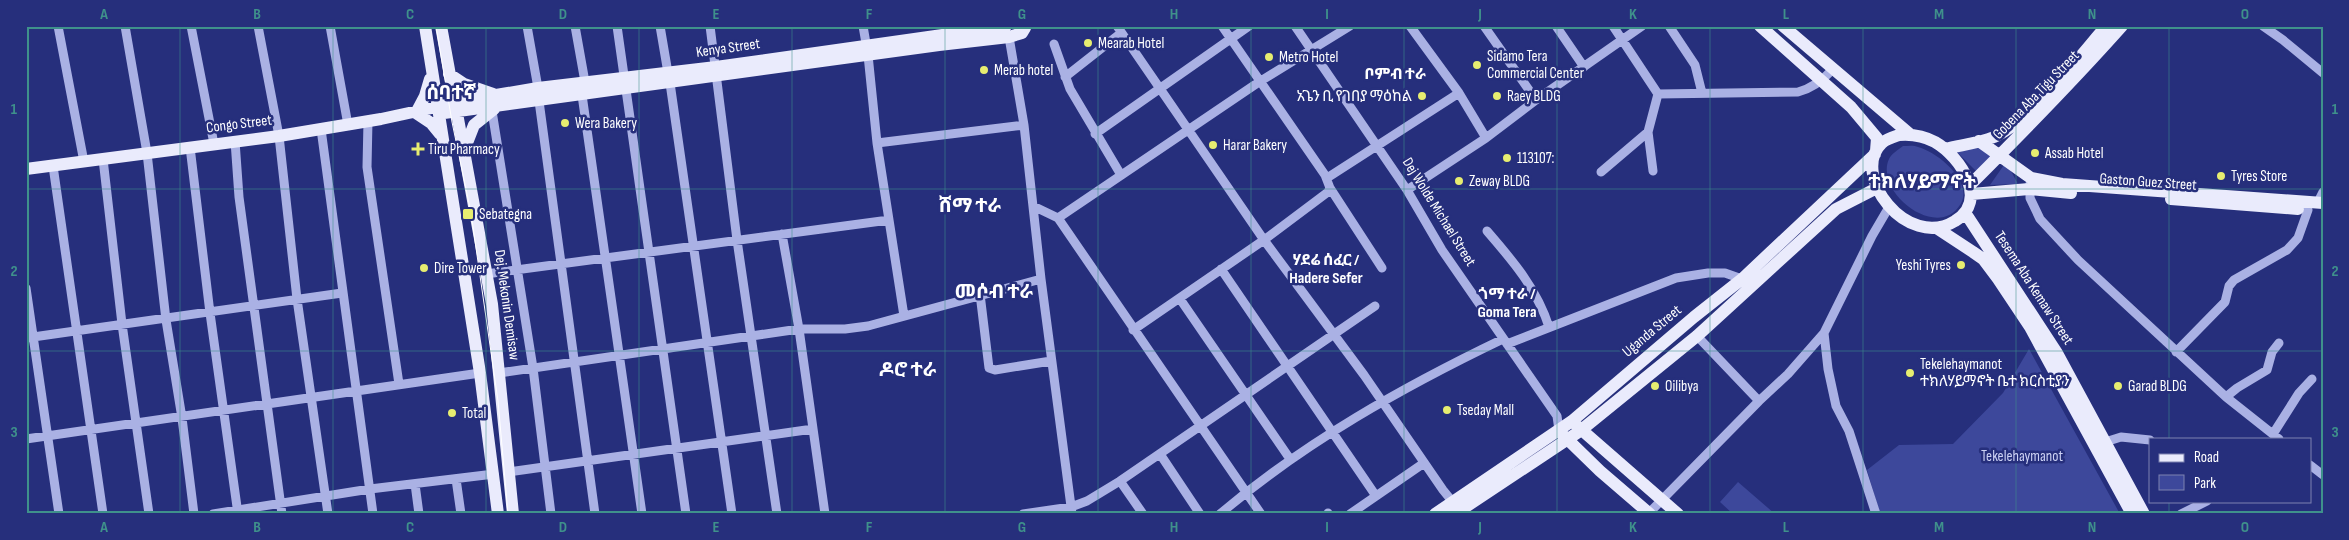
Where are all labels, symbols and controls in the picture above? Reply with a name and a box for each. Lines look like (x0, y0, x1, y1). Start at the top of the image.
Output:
text: A (99, 5, 108, 24)
text: B (253, 5, 261, 24)
text: C (406, 5, 414, 24)
text: D (559, 5, 567, 24)
text: E (713, 5, 720, 24)
text: F (866, 5, 873, 24)
text: G (1018, 5, 1026, 24)
text: H (1170, 5, 1178, 24)
text: I (1325, 5, 1329, 24)
text: J (1477, 5, 1482, 24)
text: K (1629, 5, 1637, 24)
text: L (1783, 5, 1790, 24)
text: M (1934, 5, 1944, 24)
text: N (2088, 5, 2096, 24)
text: O (2241, 5, 2249, 24)
street label: Kenya Street (695, 34, 762, 62)
place label: Mearab Hotel (1098, 34, 1164, 53)
marker: Mearab Hotel (1082, 37, 1094, 49)
street label: Gobena Aba Tigu Street (1989, 46, 2084, 144)
place label: Sidamo Tera Commercial Center (1487, 47, 1585, 83)
place label: Metro Hotel (1279, 48, 1338, 67)
marker: Metro Hotel (1263, 51, 1275, 63)
marker: Sidamo Tera Commercial Center (1471, 59, 1483, 71)
place label: Merab hotel (994, 61, 1053, 80)
marker: Merab hotel (978, 64, 990, 76)
district label: ቦምብ ተራ (1364, 65, 1426, 84)
district label: ሰባተኛ (426, 81, 476, 105)
place label: አጌን ቢ የገበያ ማዕከል (1296, 87, 1412, 106)
place label: Raey BLDG (1507, 87, 1561, 106)
marker: አጌን ቢ የገበያ ማዕከል (1416, 90, 1428, 102)
marker: Raey BLDG (1491, 90, 1503, 102)
text: 1 (11, 100, 18, 119)
text: 1 (2332, 100, 2339, 119)
street label: Congo Street (205, 110, 273, 137)
place label: Wera Bakery (575, 114, 637, 133)
marker: Wera Bakery (559, 117, 571, 129)
place label: Harar Bakery (1223, 136, 1287, 155)
marker: Harar Bakery (1207, 139, 1219, 151)
place label: Tiru Pharmacy (428, 140, 500, 159)
marker: Tiru Pharmacy (412, 143, 424, 155)
place label: Assab Hotel (2044, 144, 2104, 163)
marker: Assab Hotel (2029, 147, 2041, 159)
place label: 113107: (1517, 149, 1555, 168)
marker: 113107: (1501, 152, 1513, 164)
street label: Dej Wolde Michael Street (1398, 154, 1480, 270)
place label: Tyres Store (2231, 167, 2287, 186)
street label: Gaston Guez Street (2099, 169, 2198, 195)
district label: ተክለሃይማኖት (1868, 170, 1977, 194)
marker: Tyres Store (2215, 170, 2227, 182)
place label: Zeway BLDG (1469, 172, 1530, 191)
marker: Zeway BLDG (1453, 175, 1465, 187)
district label: ሸማ ተራ (939, 194, 1002, 218)
place label: Sebategna (479, 205, 532, 224)
marker: Sebategna (461, 207, 475, 221)
street label: Tesema Aba Kemaw Street (1990, 228, 2078, 349)
street label: Dej. Mekonin Demisaw (490, 249, 524, 362)
district label: ሃደሬ ሰፈር / Hadere Sefer (1289, 251, 1363, 288)
place label: Yeshi Tyres (1896, 256, 1951, 275)
place label: Dire Tower (434, 259, 487, 278)
marker: Yeshi Tyres (1955, 259, 1967, 271)
text: 2 (10, 262, 18, 281)
marker: Dire Tower (418, 262, 430, 274)
text: 2 (2331, 262, 2339, 281)
district label: መሶብ ተራ (955, 280, 1034, 304)
district label: ጎማ ተራ / Goma Tera (1477, 285, 1537, 322)
street label: Uganda Street (1619, 300, 1686, 361)
place label: Tekelehaymanot ተክለሃይማኖት ቤተ ክርስቲያን (1920, 355, 2070, 391)
district label: ዶሮ ተራ (880, 358, 937, 382)
marker: Tekelehaymanot ተክለሃይማኖት ቤተ ክርስቲያን (1904, 367, 1916, 379)
place label: Oilibya (1665, 377, 1699, 396)
place label: Garad BLDG (2128, 377, 2187, 396)
marker: Oilibya (1649, 380, 1661, 392)
marker: Garad BLDG (2112, 380, 2124, 392)
place label: Tseday Mall (1457, 401, 1514, 420)
place label: Total (462, 404, 486, 423)
marker: Tseday Mall (1441, 404, 1453, 416)
marker: Total (446, 407, 458, 419)
text: 3 (10, 423, 18, 442)
text: 3 (2331, 423, 2339, 442)
legend (2149, 438, 2312, 502)
park label: Tekelehaymanot (1981, 447, 2063, 466)
text: Road (2194, 448, 2219, 467)
text: Park (2194, 474, 2216, 493)
text: A (99, 518, 108, 537)
text: B (253, 518, 261, 537)
text: C (406, 518, 414, 537)
text: D (559, 518, 567, 537)
text: E (713, 518, 720, 537)
text: F (866, 518, 873, 537)
text: G (1018, 518, 1026, 537)
text: H (1170, 518, 1178, 537)
text: I (1325, 518, 1329, 537)
text: J (1477, 518, 1482, 537)
text: K (1629, 518, 1637, 537)
text: L (1783, 518, 1790, 537)
text: M (1934, 518, 1944, 537)
text: N (2088, 518, 2096, 537)
text: O (2241, 518, 2249, 537)

